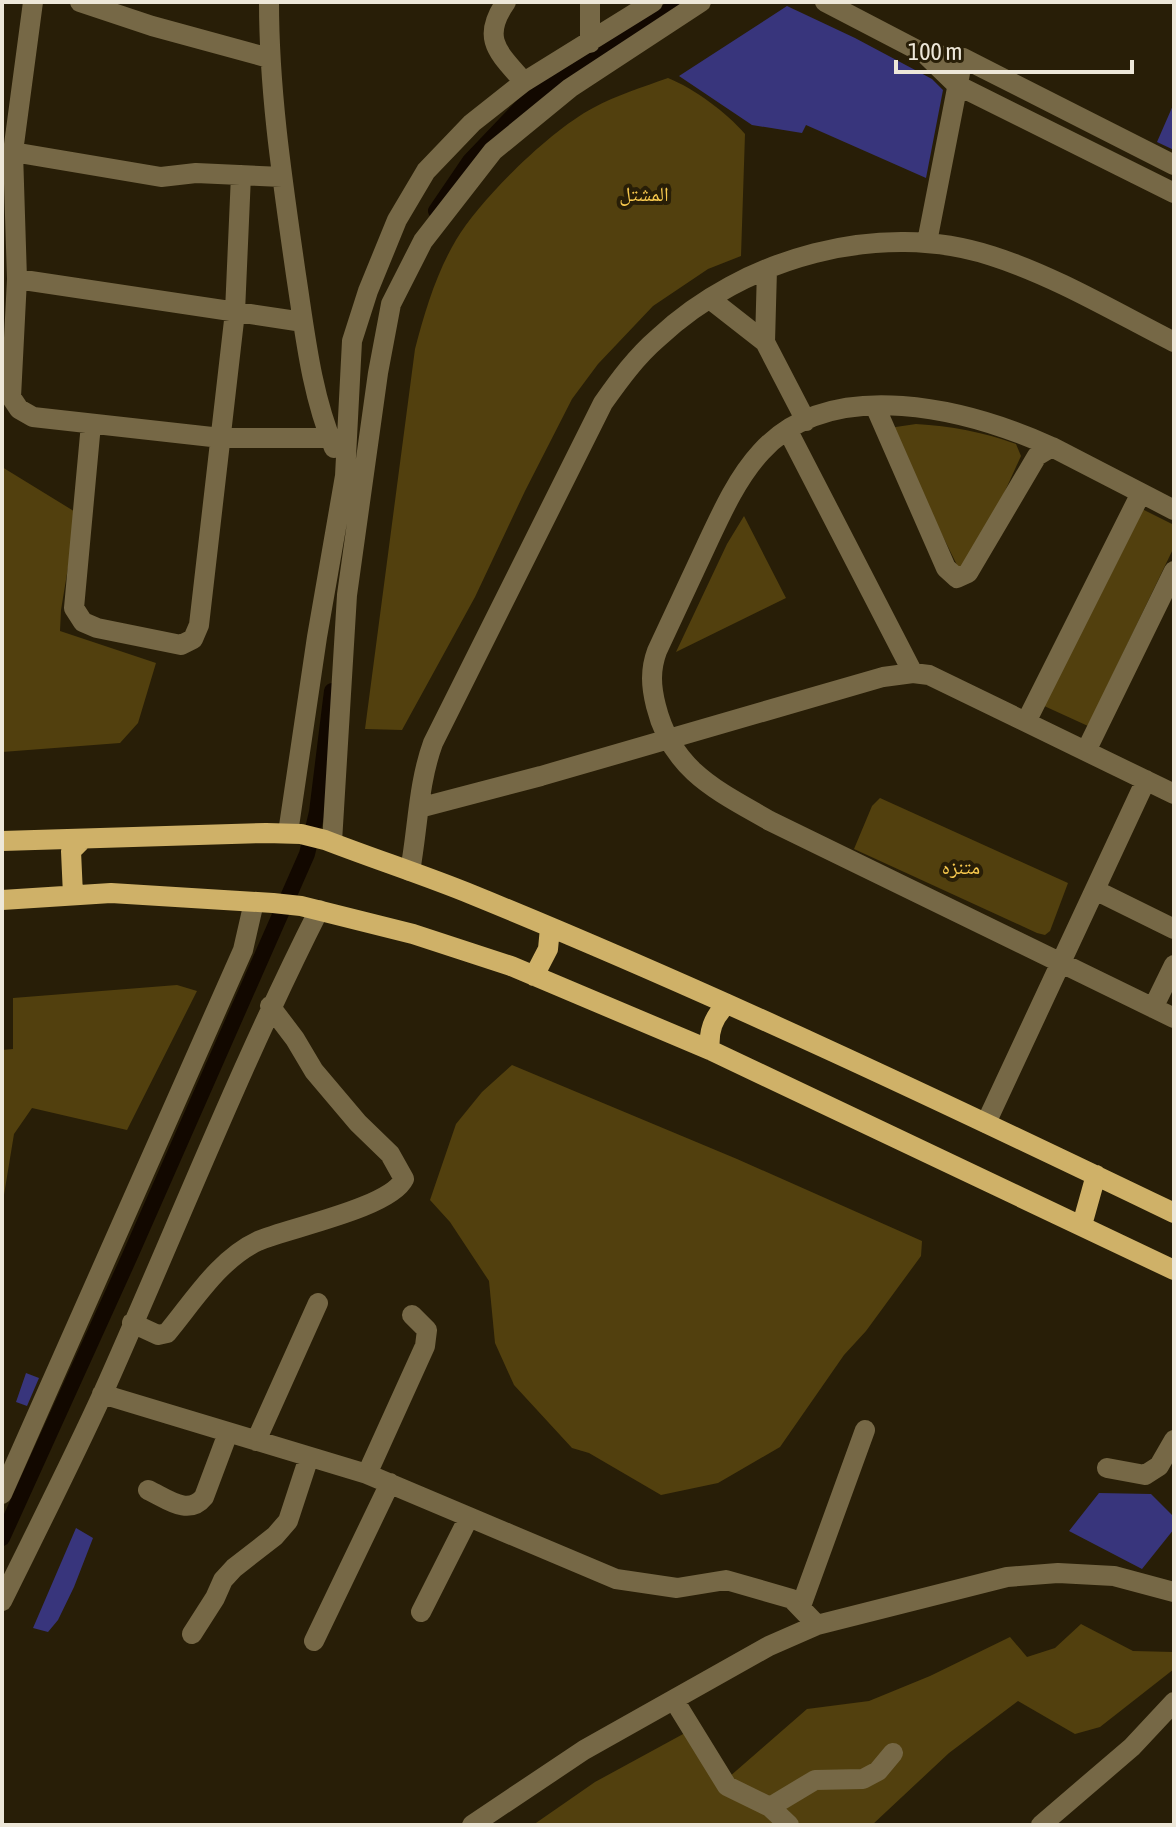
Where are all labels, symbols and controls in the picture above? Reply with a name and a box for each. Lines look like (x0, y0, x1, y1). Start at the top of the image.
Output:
scale bar (896, 24, 1132, 74)
text: 100 m (908, 38, 962, 65)
park label: المشتل (619, 182, 669, 206)
park label: متنزه (942, 855, 980, 878)

